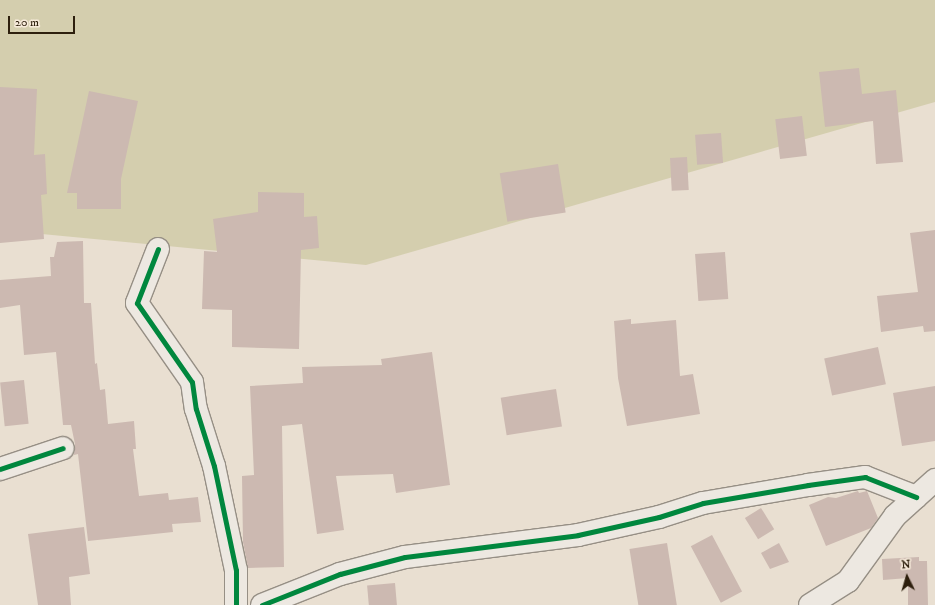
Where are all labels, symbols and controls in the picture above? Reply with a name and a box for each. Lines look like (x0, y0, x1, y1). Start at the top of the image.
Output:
scale bar (10, 8, 77, 34)
text: 20 m (15, 15, 39, 30)
north arrow (887, 557, 927, 597)
text: N (901, 558, 911, 572)

